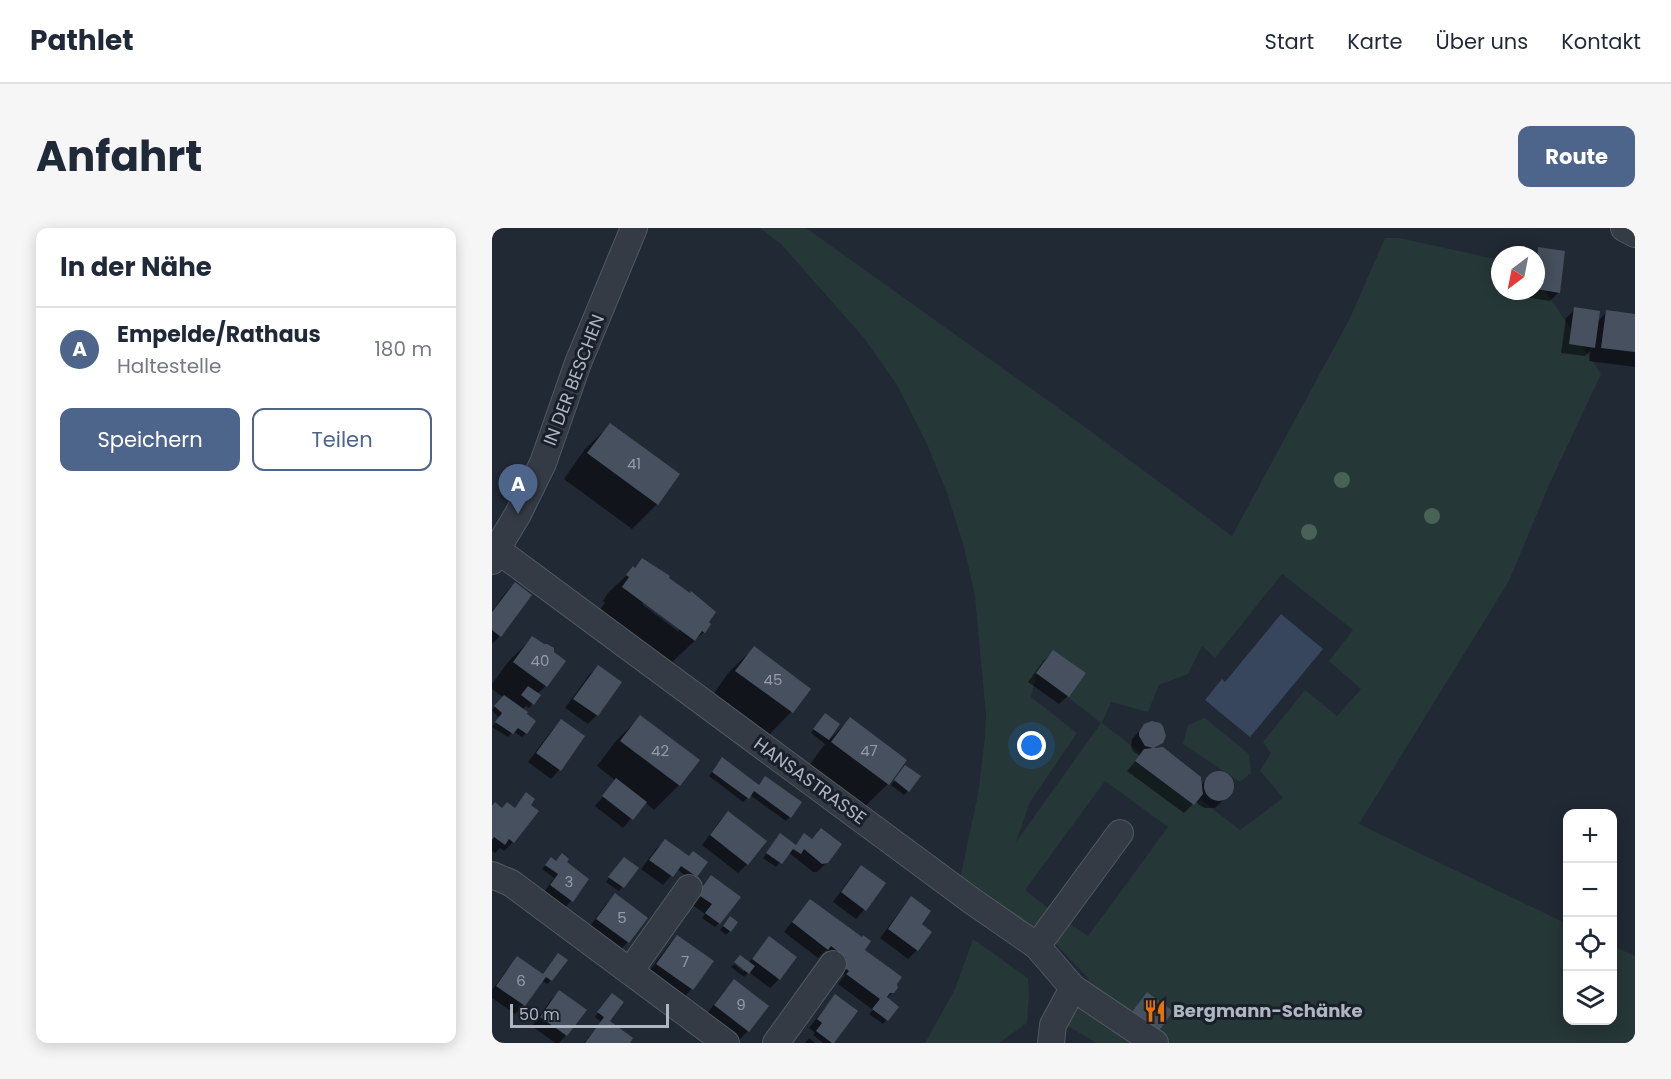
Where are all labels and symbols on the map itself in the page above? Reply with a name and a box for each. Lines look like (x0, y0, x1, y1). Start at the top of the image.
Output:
north arrow (1491, 246, 1545, 300)
street label: IN DER BESCHEN (537, 311, 610, 449)
house number: 41 (627, 453, 641, 474)
pin: A (498, 464, 538, 514)
house number: 40 (531, 650, 549, 671)
house number: 45 (764, 669, 782, 690)
street label: HANSASTRASSE (749, 731, 872, 830)
your location (1017, 731, 1046, 760)
house number: 42 (651, 740, 669, 761)
house number: 47 (860, 740, 878, 761)
house number: 3 (565, 871, 573, 892)
house number: 5 (617, 907, 627, 928)
house number: 7 (681, 951, 689, 972)
house number: 6 (516, 970, 526, 991)
house number: 9 (736, 994, 746, 1015)
restaurant icon: Bergmann-Schänke (1142, 998, 1168, 1024)
place label: Bergmann-Schänke (1173, 998, 1363, 1023)
scale bar (510, 1001, 669, 1028)

